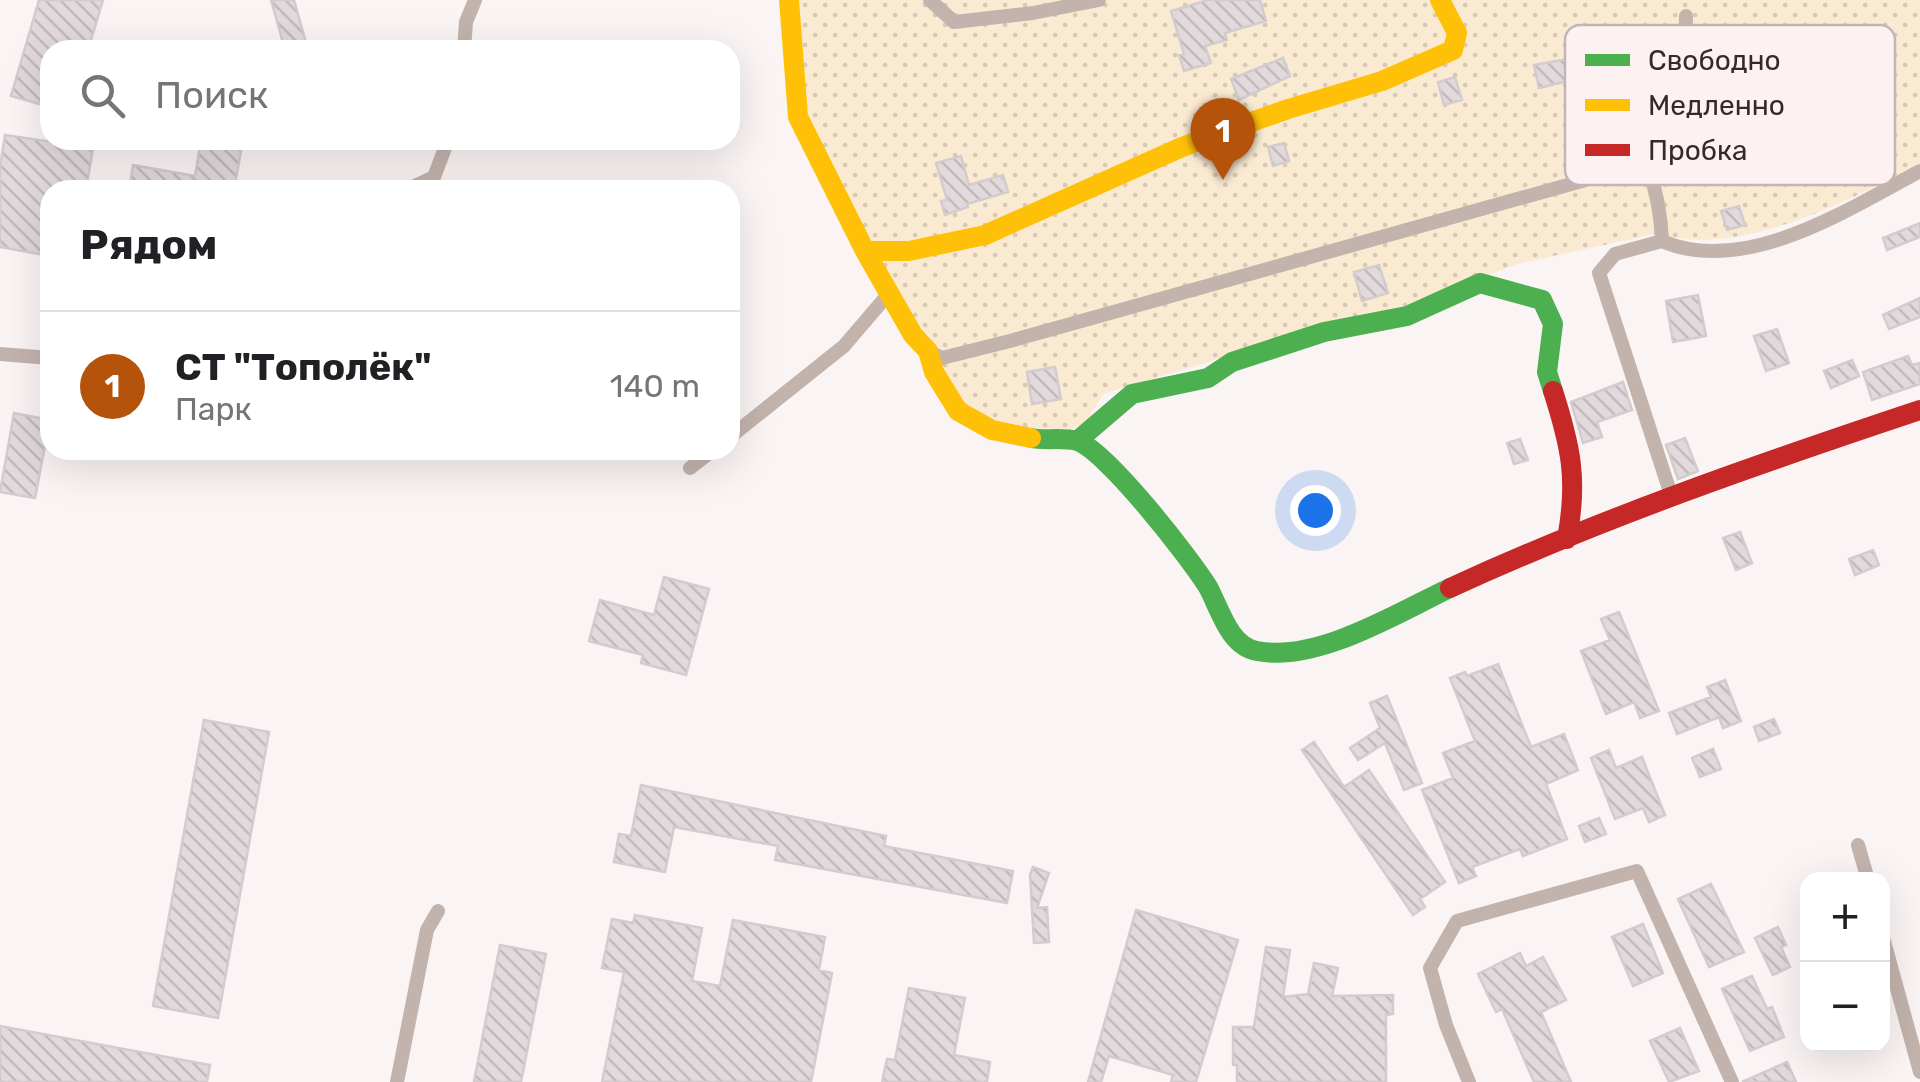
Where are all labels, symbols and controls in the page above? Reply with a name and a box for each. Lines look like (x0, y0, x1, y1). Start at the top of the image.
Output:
legend (1565, 25, 1895, 185)
search box (40, 40, 740, 150)
text: Свободно (1648, 44, 1781, 77)
icon: search (75, 68, 130, 123)
text: Поиск (155, 72, 268, 118)
text: Медленно (1648, 89, 1785, 122)
pin: 1 (1190, 98, 1256, 180)
text: Пробка (1648, 134, 1748, 167)
text: Рядом (80, 220, 217, 270)
text: СТ "Тополёк" (175, 344, 431, 390)
text: 1 (105, 367, 120, 405)
text: 140 m (610, 367, 700, 405)
text: Парк (175, 390, 252, 428)
your location (1290, 485, 1341, 536)
map controls (1800, 872, 1890, 1052)
button: + (1800, 872, 1890, 962)
button: − (1800, 962, 1890, 1052)

